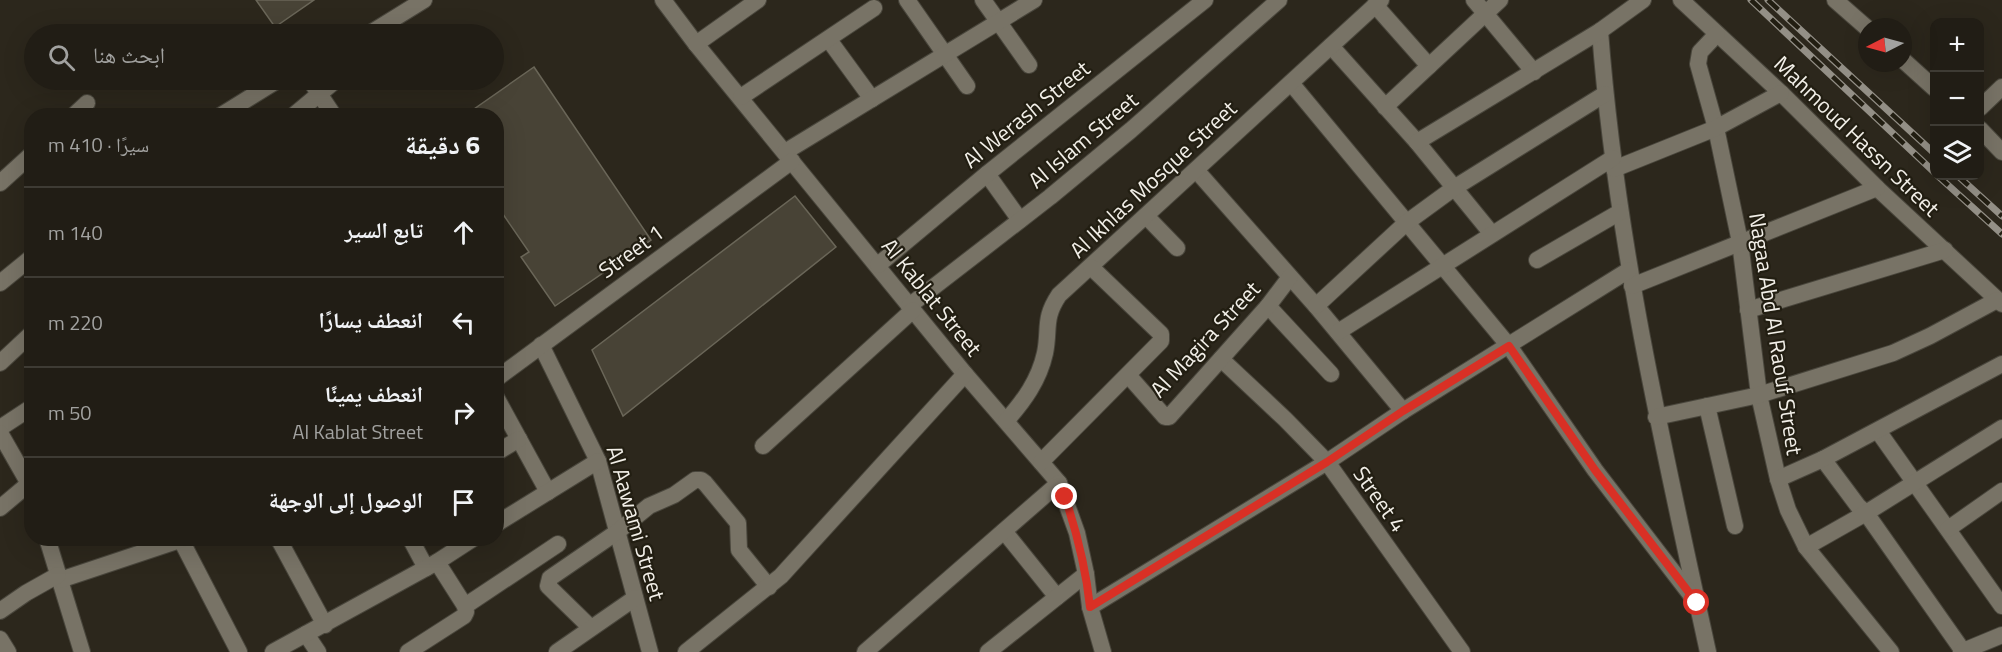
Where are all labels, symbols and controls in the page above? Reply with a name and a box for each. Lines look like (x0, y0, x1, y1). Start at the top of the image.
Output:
north arrow (1858, 18, 1912, 72)
map controls (1930, 18, 1984, 180)
button: + (1930, 18, 1984, 72)
search box (24, 24, 504, 90)
text: ابحث هنا (93, 38, 165, 72)
icon: search (45, 41, 78, 74)
street label: Mahmoud Hassn Street (1766, 48, 1948, 225)
street label: Al Werash Street (955, 52, 1097, 176)
button: − (1930, 72, 1984, 126)
street label: Al Islam Street (1020, 83, 1146, 196)
street label: Al Ikhlas Mosque Street (1062, 92, 1245, 266)
text: 6 دقيقة (405, 125, 480, 164)
button: layers (1930, 126, 1984, 180)
text: سيرًا · 410 m (48, 129, 149, 160)
street label: Nagaa Abd Al Raouf Street (1740, 210, 1812, 458)
text: تابع السير (345, 213, 423, 247)
icon: ahead (447, 216, 480, 249)
street label: Street 1 (591, 216, 671, 286)
text: 140 m (48, 217, 103, 248)
street label: Al Kablat Street (874, 231, 991, 364)
street label: Al Magira Street (1142, 273, 1268, 405)
text: انعطف يسارًا (318, 303, 423, 337)
icon: left (447, 306, 480, 339)
text: 220 m (48, 307, 103, 338)
text: انعطف يمينًا (325, 377, 423, 411)
icon: right (447, 396, 480, 429)
text: 50 m (48, 397, 92, 428)
text: Al Kablat Street (293, 416, 423, 447)
street label: Al Aawami Street (598, 442, 674, 605)
street label: Street 4 (1345, 459, 1415, 539)
text: الوصول إلى الوجهة (269, 483, 423, 517)
route end (1051, 483, 1077, 509)
icon: arrive (447, 486, 480, 519)
route start (1683, 589, 1709, 615)

